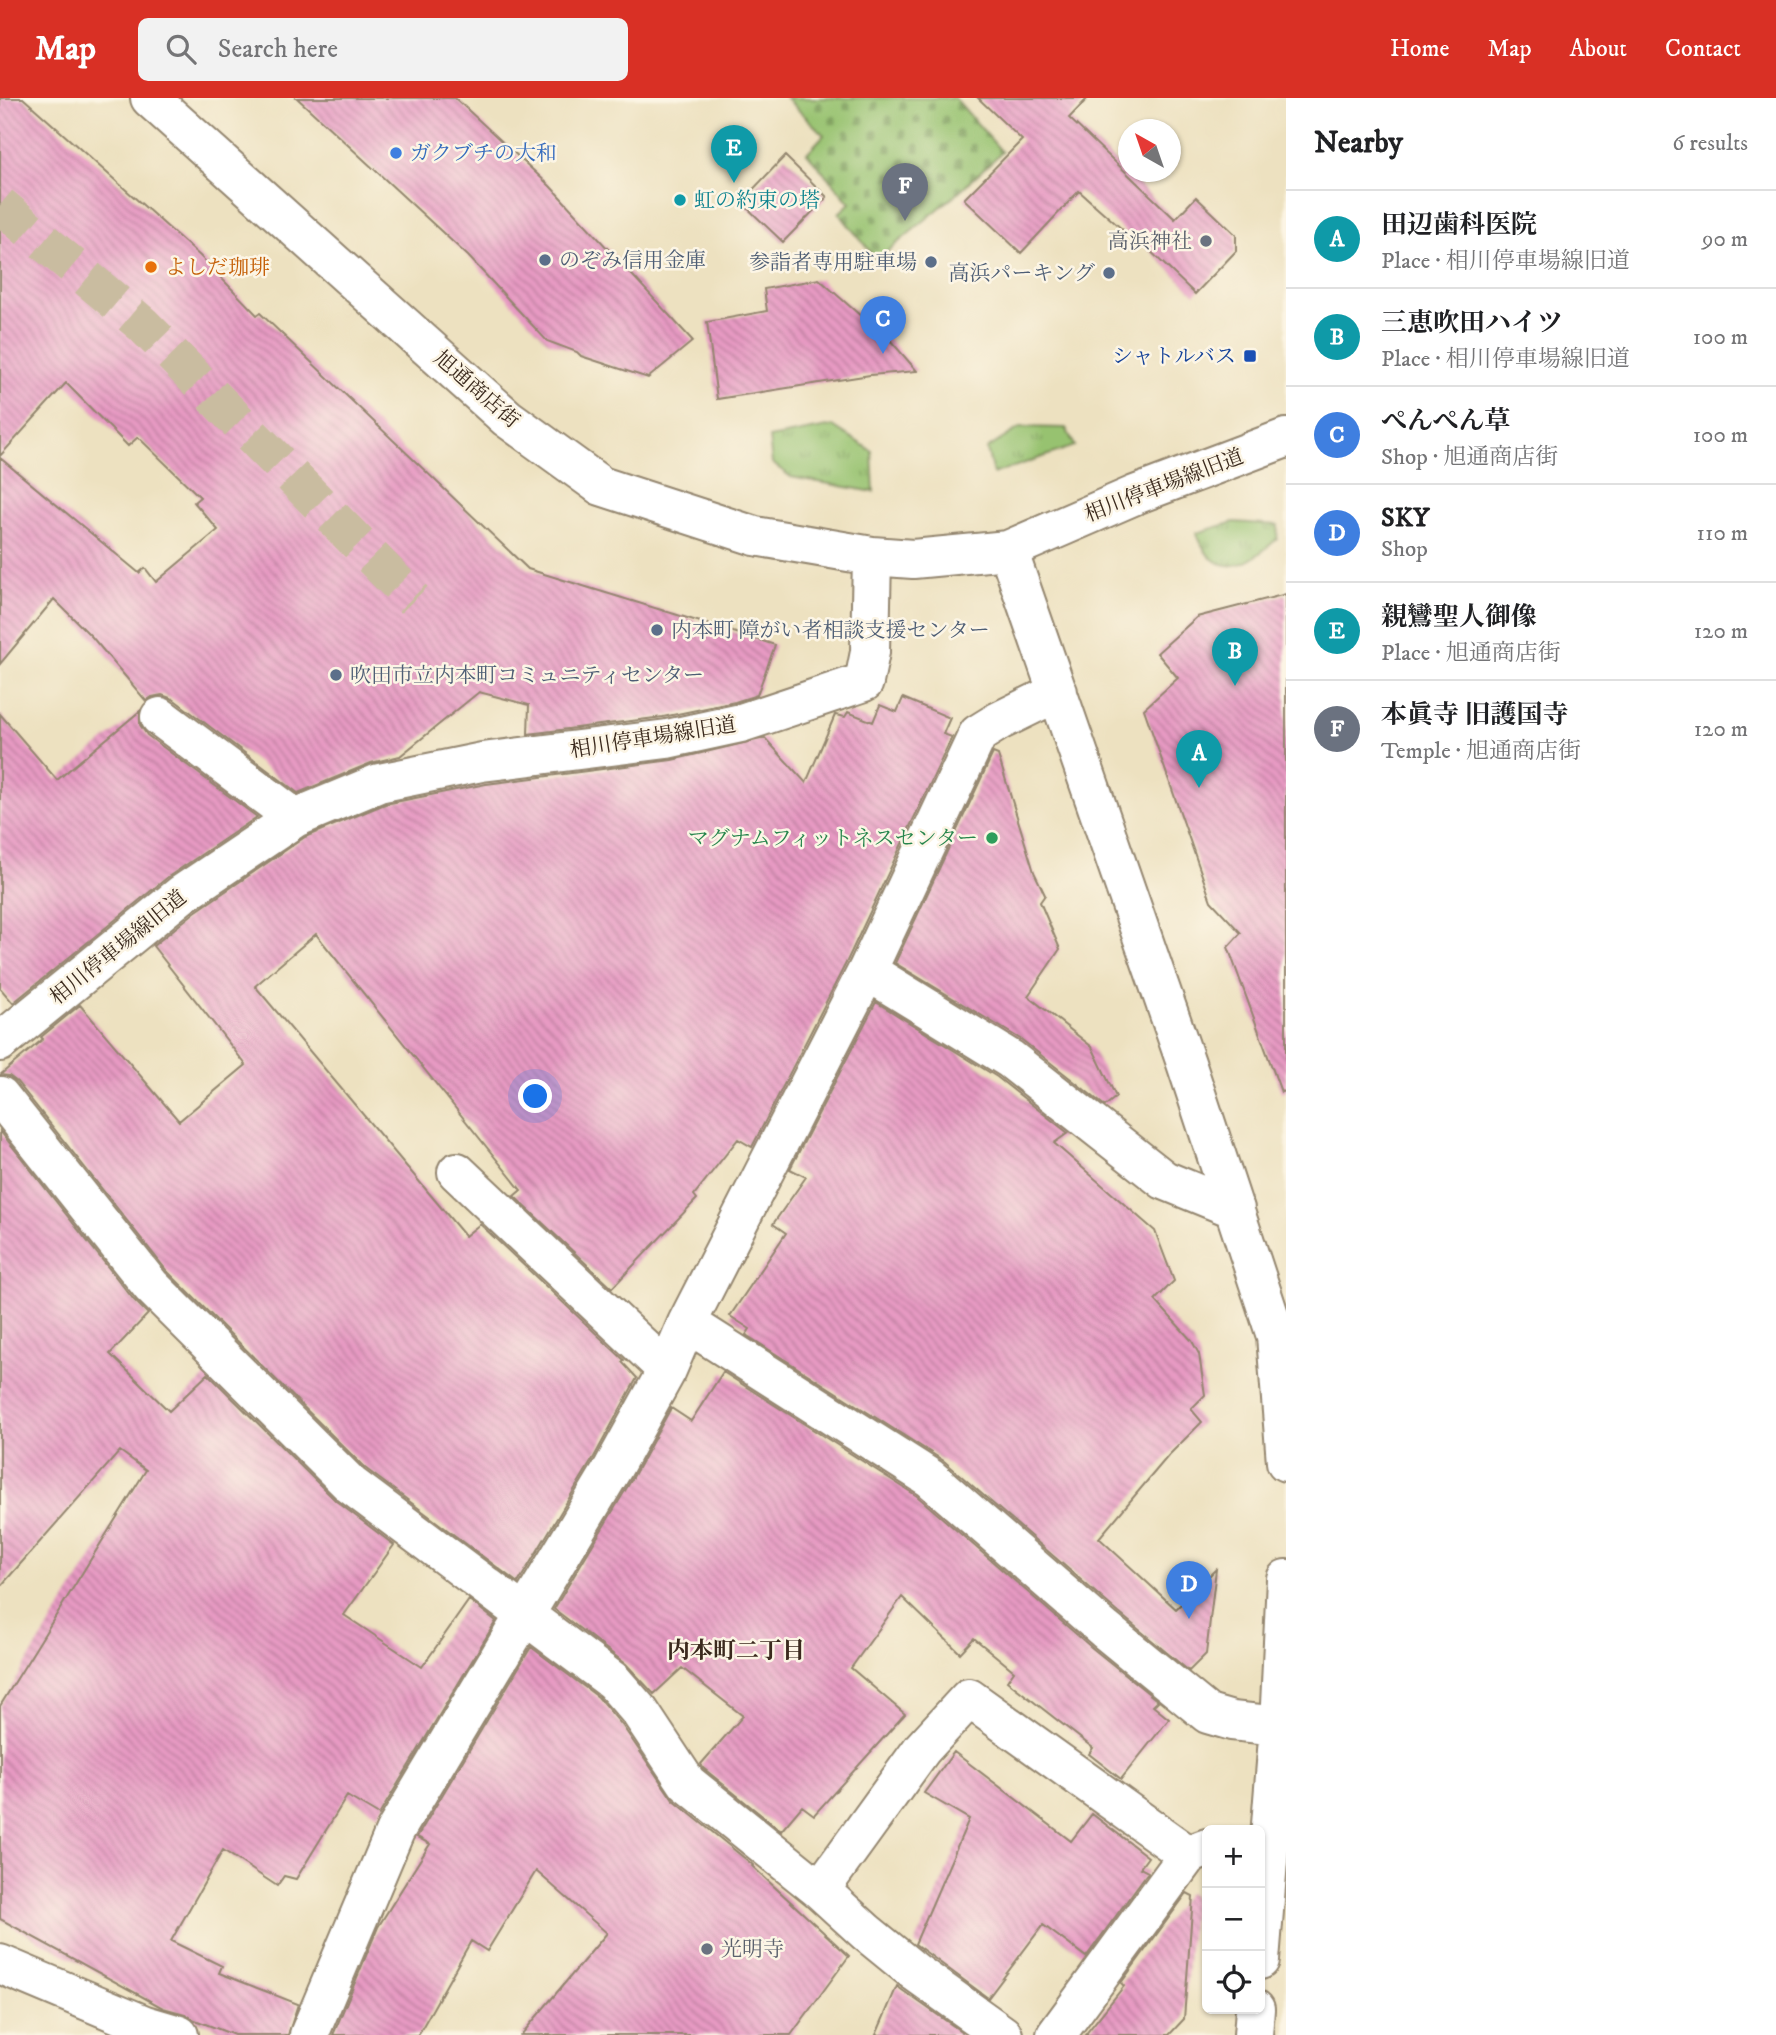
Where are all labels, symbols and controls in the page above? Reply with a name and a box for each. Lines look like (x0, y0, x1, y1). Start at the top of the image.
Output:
search box (138, 18, 628, 81)
text: Map (35, 29, 96, 70)
icon: search (162, 30, 200, 68)
text: Search here (218, 33, 338, 66)
text: Home (1390, 34, 1449, 64)
text: Map (1487, 34, 1532, 64)
text: About (1570, 34, 1627, 64)
text: Contact (1665, 34, 1741, 64)
north arrow (1118, 119, 1181, 182)
pin: E (711, 125, 757, 183)
text: Nearby (1314, 125, 1403, 162)
text: 6 results (1672, 129, 1748, 158)
place label: ガクブチの大和 (410, 141, 557, 167)
marker: ガクブチの大和 (388, 145, 404, 161)
pin: F (882, 163, 928, 221)
place label: 虹の約束の塔 (694, 188, 820, 214)
marker: 虹の約束の塔 (672, 192, 688, 208)
text: 田辺歯科医院 (1381, 209, 1537, 242)
text: A (1330, 225, 1344, 254)
text: 90 m (1702, 225, 1748, 254)
place label: 高浜神社 (1108, 229, 1192, 255)
marker: 高浜神社 (1198, 233, 1214, 249)
text: Place · 相川停車場線旧道 (1381, 247, 1630, 276)
place label: のぞみ信用金庫 (559, 248, 706, 274)
place label: 参詣者専用駐車場 (749, 250, 917, 276)
marker: のぞみ信用金庫 (537, 252, 553, 268)
marker: 参詣者専用駐車場 (923, 254, 939, 270)
place label: よしだ珈琲 (165, 255, 270, 281)
marker: よしだ珈琲 (143, 259, 159, 275)
place label: 高浜パーキング (949, 261, 1095, 287)
marker: 高浜パーキング (1101, 265, 1117, 281)
pin: C (860, 296, 906, 354)
text: 三恵吹田ハイツ (1381, 307, 1563, 340)
text: B (1330, 323, 1344, 352)
text: 100 m (1693, 323, 1748, 352)
place label: シャトルバス (1112, 344, 1236, 370)
text: Place · 相川停車場線旧道 (1381, 345, 1630, 374)
street label: 旭通商店街 (428, 346, 524, 434)
marker: シャトルバス (1242, 348, 1258, 364)
text: ぺんぺん草 (1381, 405, 1510, 438)
text: C (1329, 421, 1345, 450)
text: 100 m (1693, 421, 1748, 450)
text: Shop · 旭通商店街 (1381, 443, 1558, 472)
street label: 相川停車場線旧道 (1081, 444, 1247, 528)
text: SKY (1381, 502, 1429, 535)
text: D (1328, 519, 1346, 548)
text: 110 m (1697, 519, 1748, 548)
text: Shop (1381, 535, 1428, 564)
text: 親鸞聖人御像 (1381, 601, 1537, 634)
text: E (1329, 617, 1345, 646)
text: 120 m (1694, 617, 1748, 646)
place label: 内本町 障がい者相談支援センター (671, 618, 990, 644)
marker: 内本町 障がい者相談支援センター (649, 622, 665, 638)
pin: B (1212, 628, 1258, 686)
text: Place · 旭通商店街 (1381, 639, 1561, 668)
place label: 吹田市立内本町コミュニティセンター (350, 663, 704, 689)
marker: 吹田市立内本町コミュニティセンター (328, 667, 344, 683)
text: 本眞寺 旧護国寺 (1381, 699, 1569, 732)
street label: 相川停車場線旧道 (568, 712, 738, 764)
text: F (1330, 715, 1344, 744)
text: 120 m (1694, 715, 1748, 744)
pin: A (1176, 730, 1222, 788)
text: Temple · 旭通商店街 (1381, 737, 1581, 766)
place label: マグナムフィットネスセンター (688, 826, 978, 852)
marker: マグナムフィットネスセンター (984, 830, 1000, 846)
street label: 相川停車場線旧道 (45, 885, 192, 1011)
your location (518, 1079, 552, 1113)
pin: D (1166, 1561, 1212, 1619)
district label: 内本町二丁目 (667, 1637, 805, 1666)
map controls (1202, 1825, 1265, 2014)
button: + (1202, 1825, 1265, 1888)
button: − (1202, 1888, 1265, 1951)
place label: 光明寺 (721, 1937, 784, 1963)
marker: 光明寺 (699, 1941, 715, 1957)
button: locate (1202, 1951, 1265, 2014)

